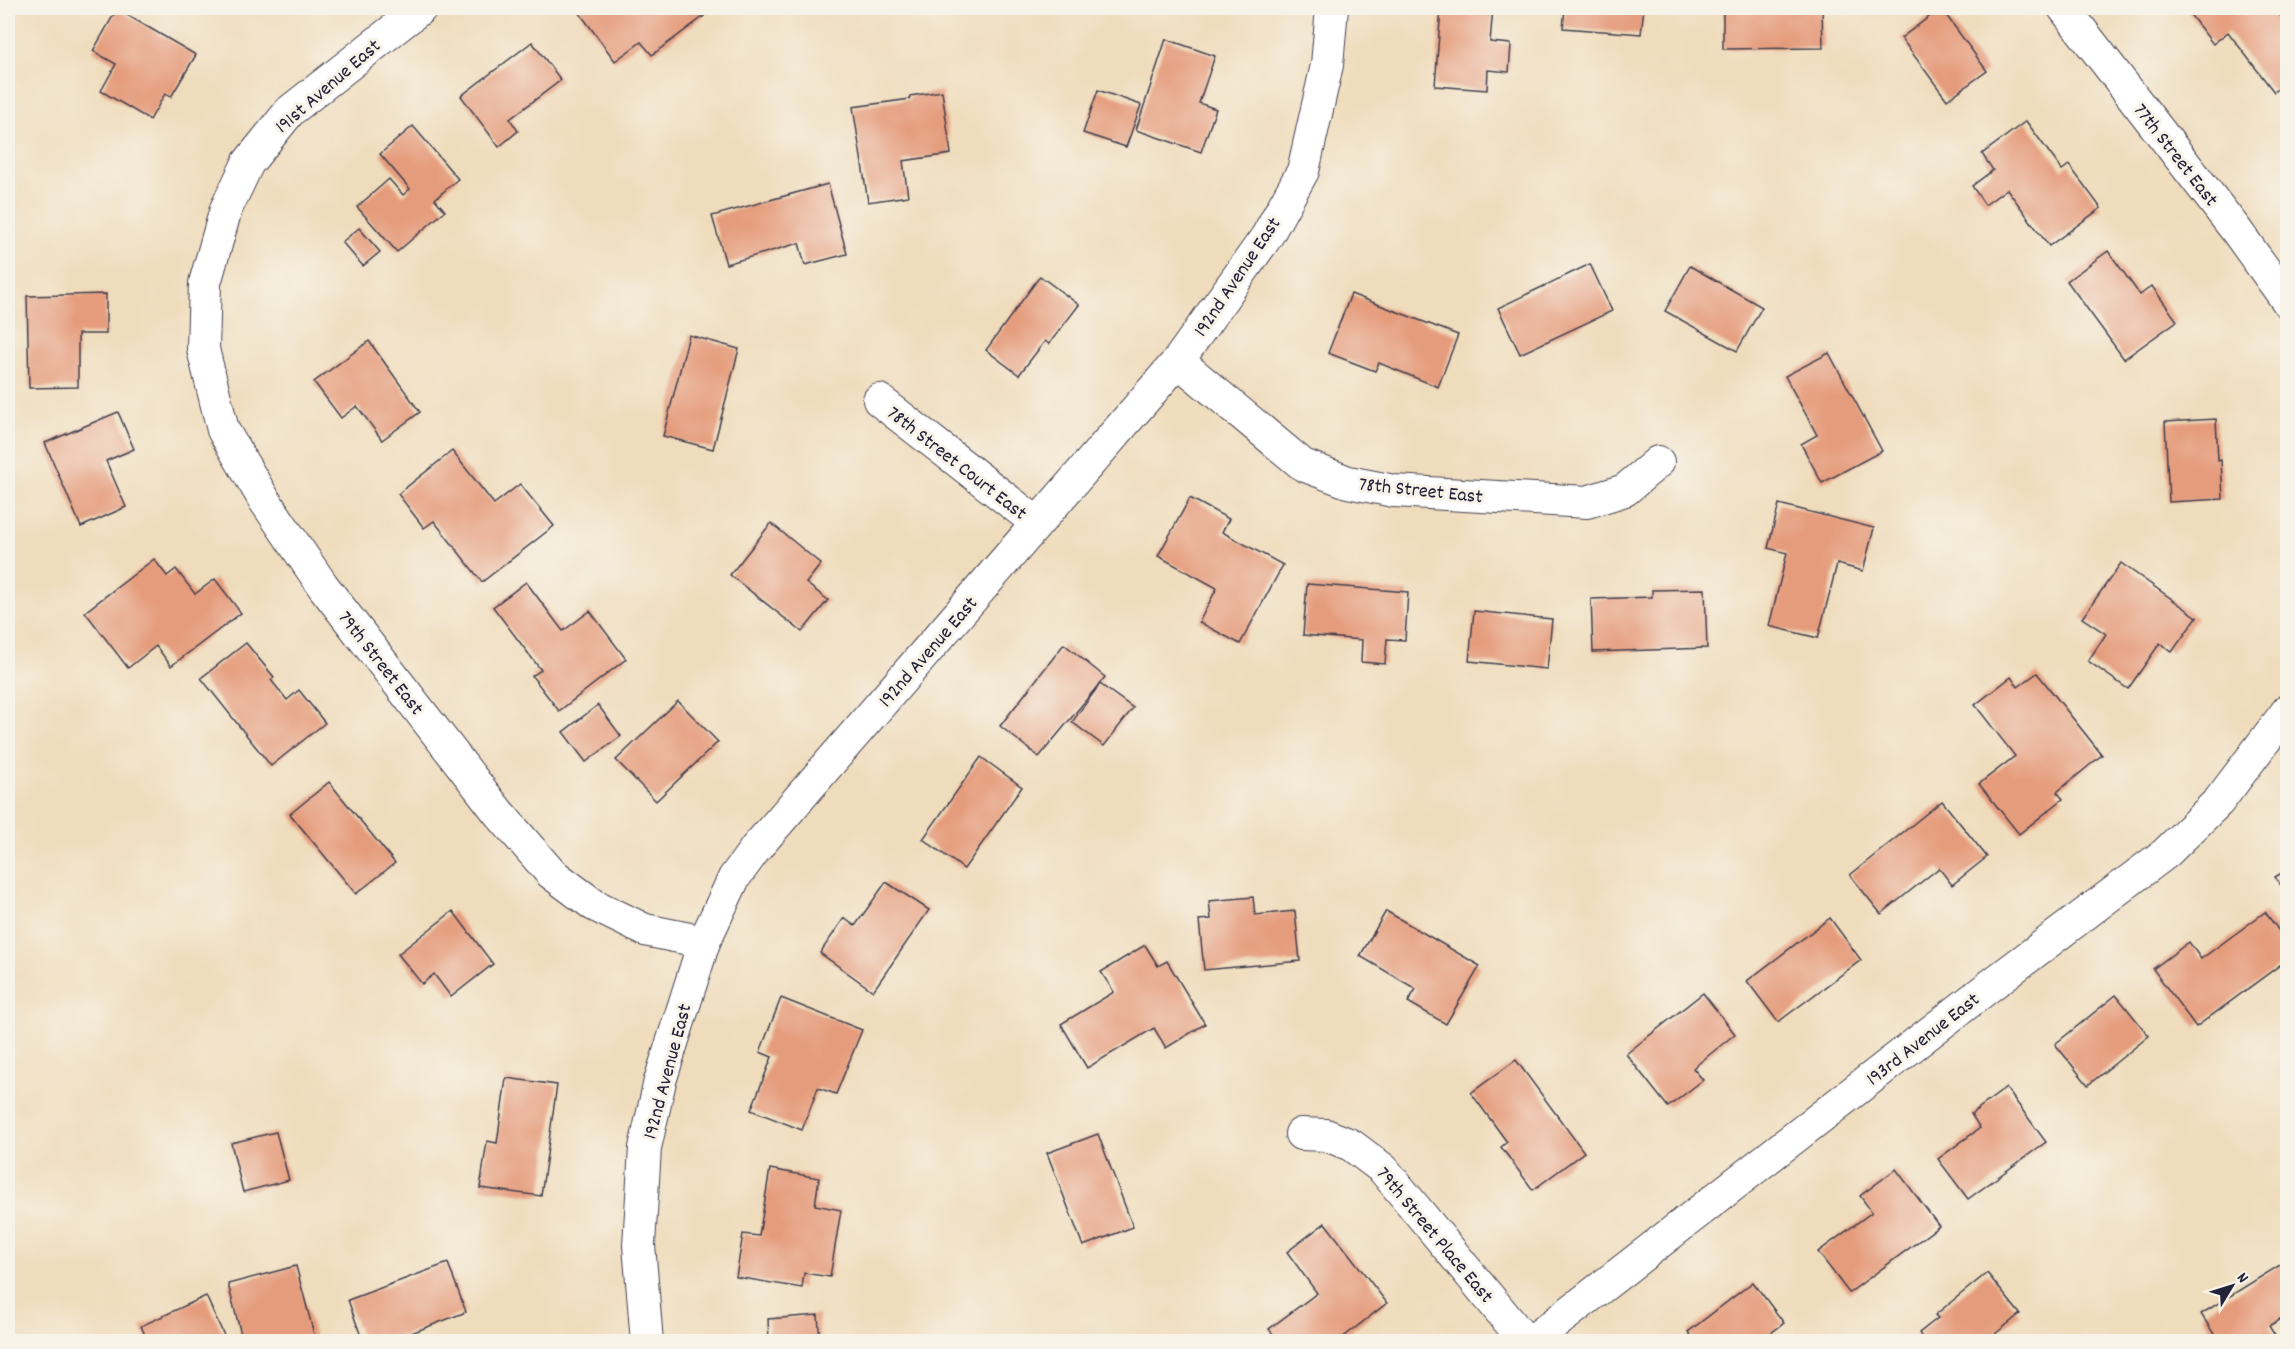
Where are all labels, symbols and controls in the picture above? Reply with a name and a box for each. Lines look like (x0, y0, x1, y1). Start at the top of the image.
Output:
street label: 191st Avenue East (270, 33, 388, 141)
street label: 77th Street East (2125, 98, 2224, 213)
street label: 192nd Avenue East (1188, 212, 1289, 343)
street label: 78th Street Court East (880, 401, 1032, 528)
street label: 78th Street East (1357, 472, 1484, 512)
street label: 192nd Avenue East (873, 591, 985, 715)
street label: 79th Street East (330, 606, 429, 722)
street label: 193rd Avenue East (1861, 987, 1987, 1094)
street label: 192nd Avenue East (637, 1001, 700, 1143)
street label: 79th Street Place East (1368, 1162, 1499, 1310)
north arrow (2202, 1256, 2262, 1316)
text: N (2230, 1268, 2253, 1289)

